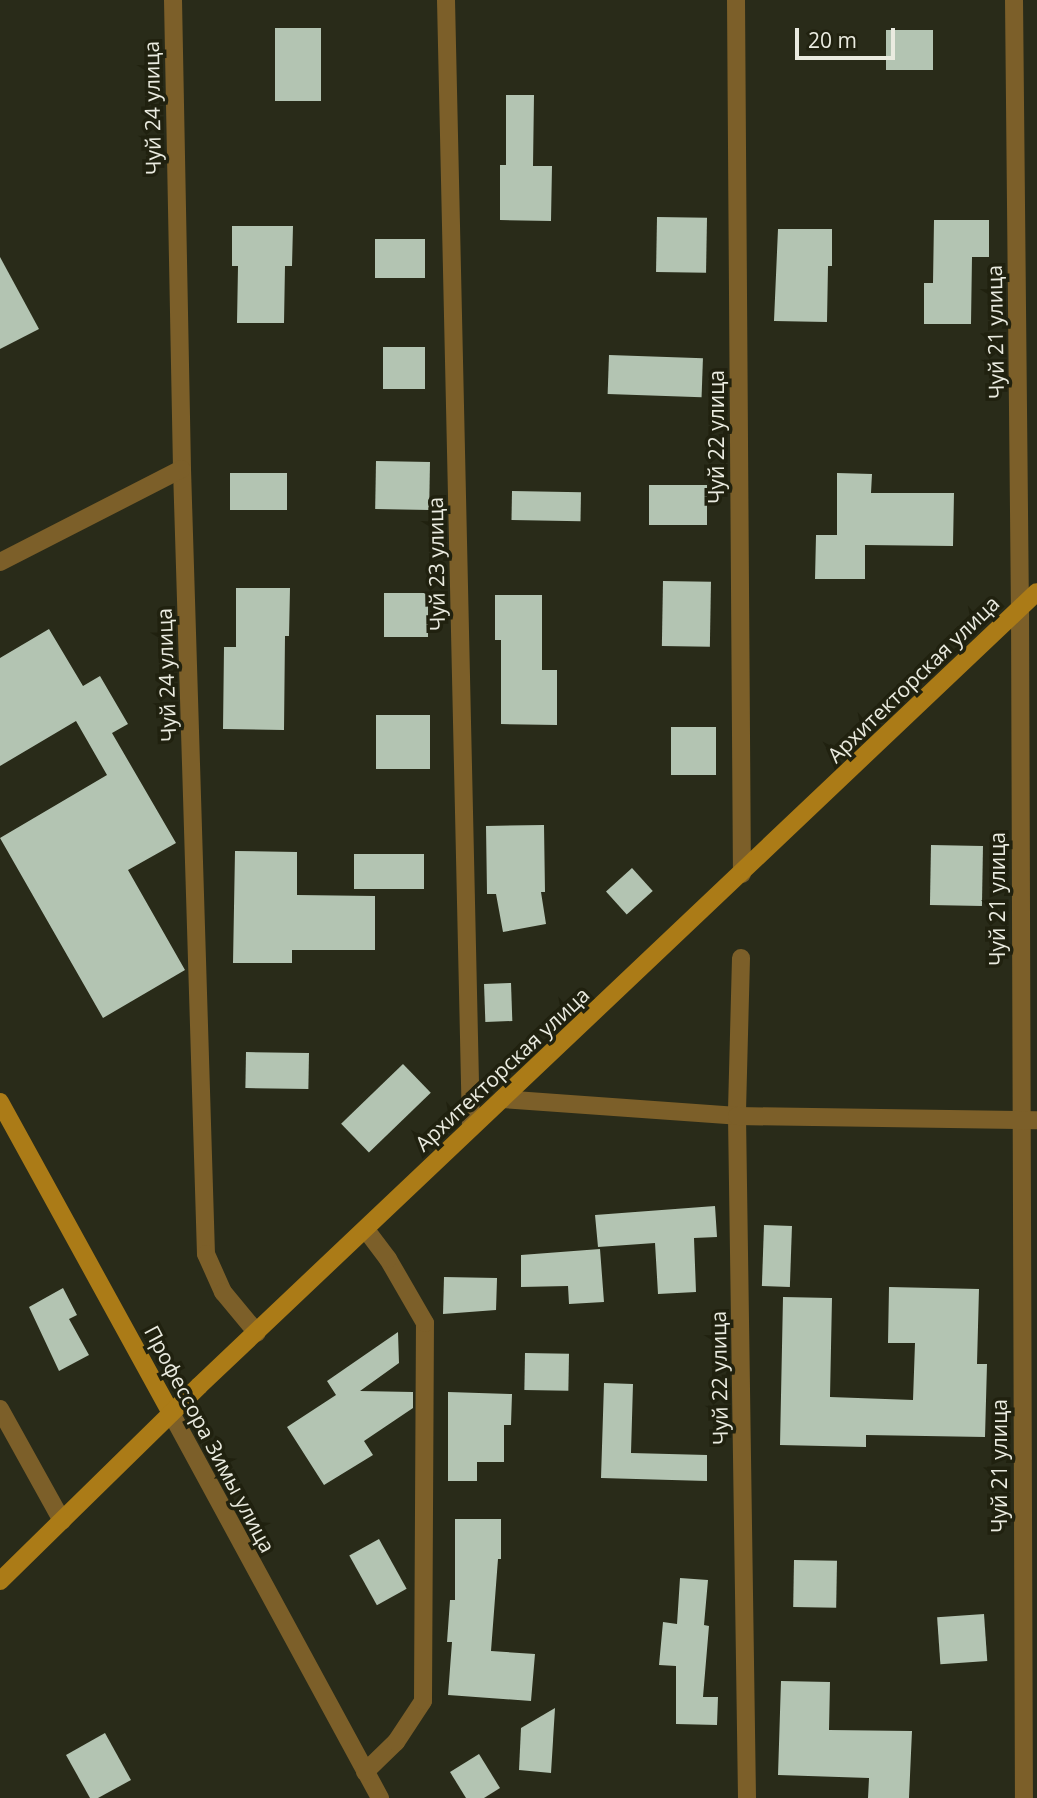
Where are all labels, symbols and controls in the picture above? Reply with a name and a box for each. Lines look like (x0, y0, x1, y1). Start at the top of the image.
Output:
scale bar (799, 14, 899, 58)
text: 20 m (808, 26, 857, 54)
street label: Чуй 24 улица (138, 41, 166, 175)
street label: Чуй 21 улица (981, 265, 1009, 399)
street label: Чуй 22 улица (703, 370, 729, 504)
street label: Чуй 23 улица (422, 497, 450, 631)
street label: Архитекторская улица (822, 590, 1004, 768)
street label: Чуй 24 улица (151, 608, 181, 742)
street label: Чуй 21 улица (984, 832, 1010, 966)
street label: Архитекторская улица (410, 982, 594, 1156)
street label: Чуй 22 улица (705, 1311, 733, 1445)
street label: Профессора Зимы улица (139, 1321, 281, 1557)
street label: Чуй 21 улица (986, 1399, 1012, 1533)

